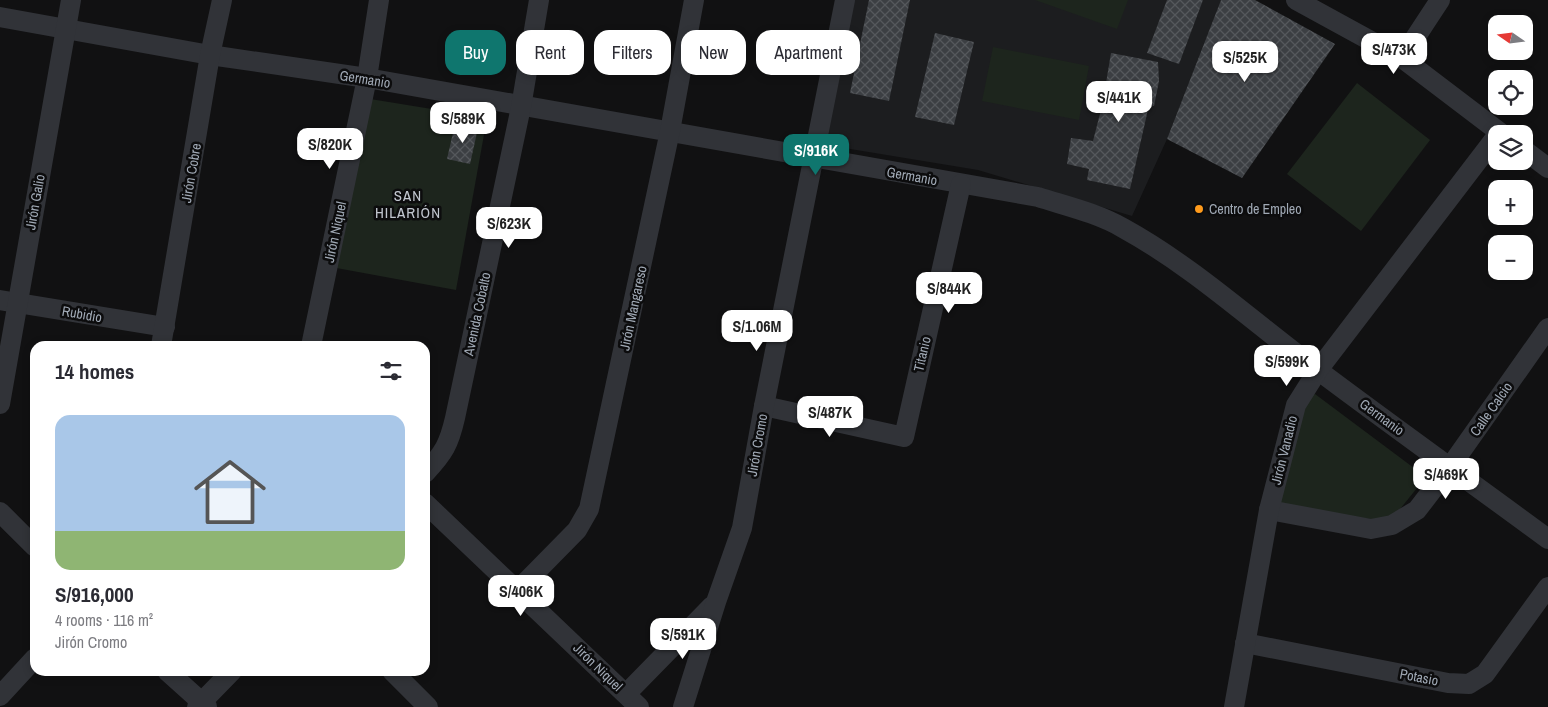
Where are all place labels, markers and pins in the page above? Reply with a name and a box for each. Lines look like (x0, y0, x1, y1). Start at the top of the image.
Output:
pin: S/473K (1353, 32, 1435, 75)
pin: S/525K (1204, 41, 1286, 83)
pin: S/441K (1078, 80, 1160, 123)
pin: S/589K (422, 102, 504, 144)
pin: S/820K (289, 128, 371, 170)
pin: S/916K (775, 134, 857, 176)
place label: Centro de Empleo (1209, 200, 1302, 218)
marker: Centro de Empleo (1193, 203, 1205, 215)
pin: S/623K (468, 206, 550, 249)
pin: S/844K (908, 272, 990, 314)
pin: S/1.06M (711, 310, 803, 352)
pin: S/599K (1246, 344, 1328, 387)
pin: S/487K (789, 396, 871, 438)
pin: S/469K (1405, 458, 1487, 500)
pin: S/406K (480, 574, 562, 617)
pin: S/591K (642, 618, 724, 660)

